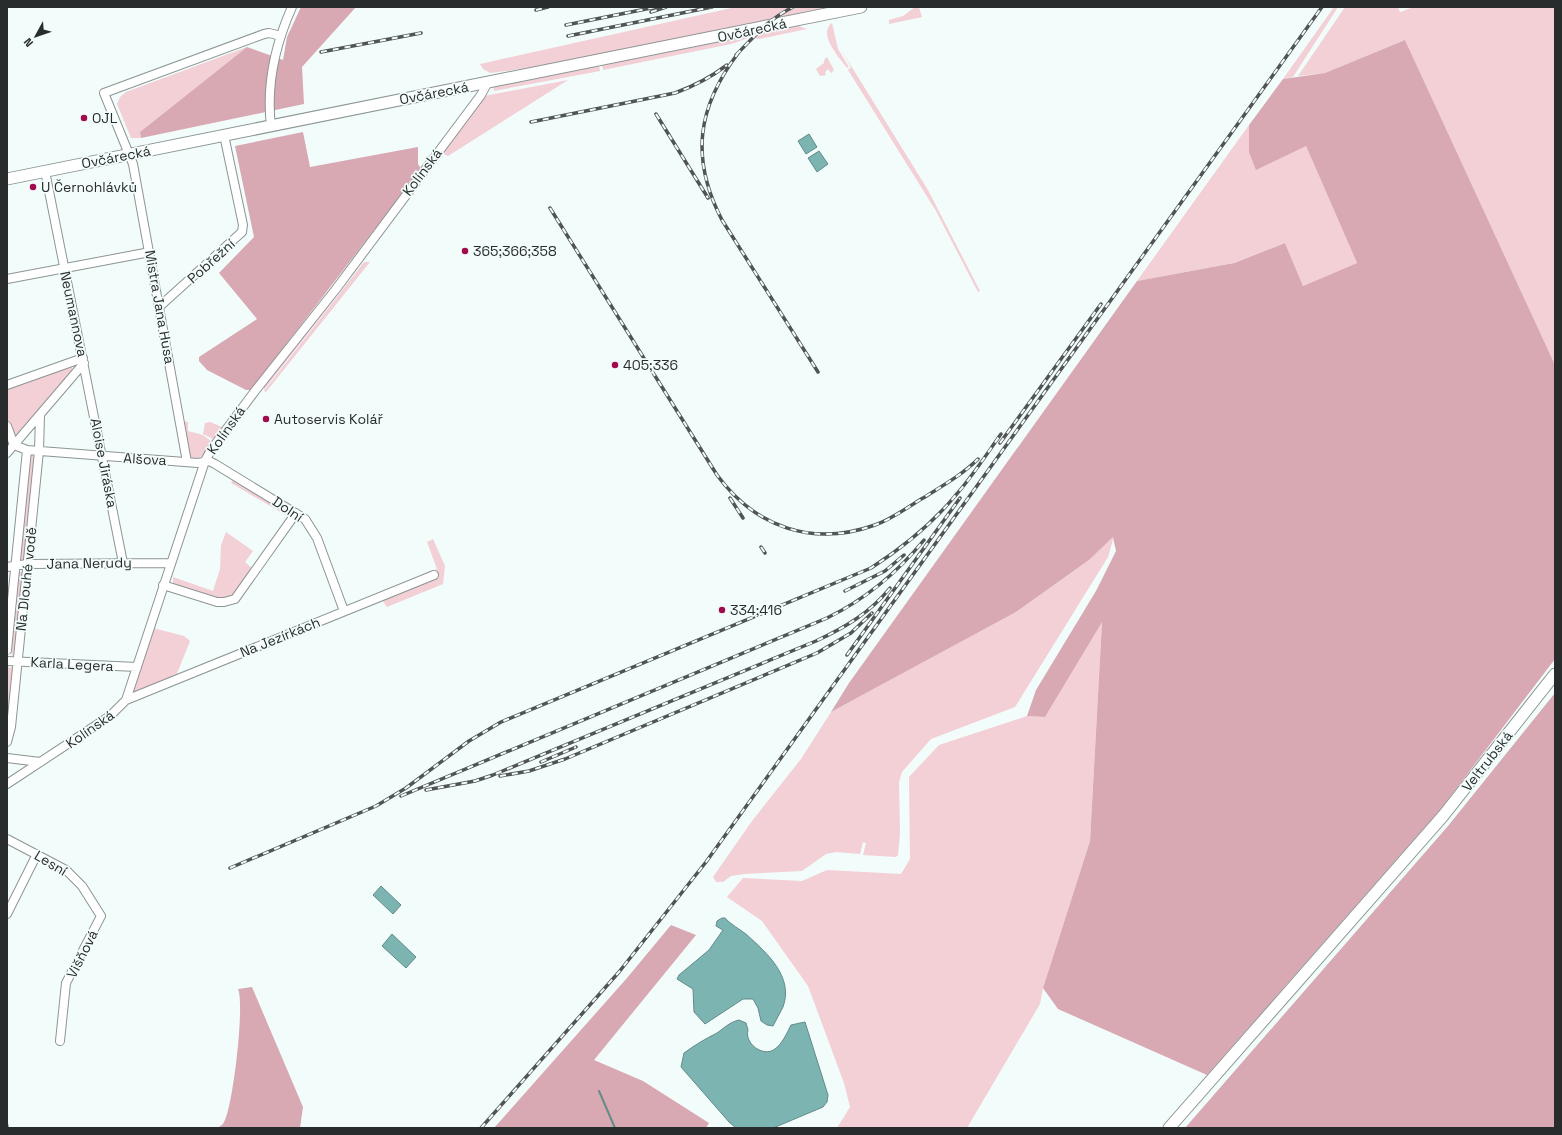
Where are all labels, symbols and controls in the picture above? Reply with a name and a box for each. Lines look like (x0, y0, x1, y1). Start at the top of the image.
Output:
street label: Ovčárecká (716, 14, 788, 46)
north arrow (16, 16, 56, 56)
text: N (21, 35, 36, 50)
street label: Ovčárecká (398, 77, 470, 109)
place label: OJL (92, 109, 118, 127)
marker: OJL (79, 113, 89, 123)
street label: Ovčárecká (80, 141, 152, 173)
street label: Kolínská (398, 145, 446, 199)
place label: U Černohlávků (41, 178, 137, 196)
marker: U Černohlávků (28, 182, 38, 192)
street label: Pobřežní (183, 234, 239, 287)
place label: 365;366;358 (473, 242, 557, 260)
marker: 365;366;358 (460, 246, 470, 256)
street label: Mistra Jana Husa (141, 249, 179, 365)
street label: Neumannova (56, 270, 92, 358)
place label: 405;336 (623, 356, 678, 374)
marker: 405;336 (610, 360, 620, 370)
street label: Kolínská (203, 402, 249, 458)
place label: Autoservis Kolář (274, 410, 384, 428)
marker: Autoservis Kolář (261, 414, 271, 424)
street label: Aloise Jiráska (86, 417, 122, 509)
street label: Alšova (123, 449, 167, 469)
street label: Dolní (269, 492, 307, 526)
street label: Na Dlouhé vodě (12, 526, 40, 632)
street label: Jana Nerudy (46, 553, 132, 573)
place label: 334;416 (730, 601, 782, 619)
marker: 334;416 (717, 605, 727, 615)
street label: Na Jezírkách (237, 613, 323, 661)
street label: Karla Legera (30, 653, 114, 675)
street label: Kolínská (62, 706, 118, 752)
street label: Veltrubská (1458, 727, 1516, 795)
street label: Lesní (31, 846, 71, 880)
street label: Višňová (62, 927, 102, 981)

